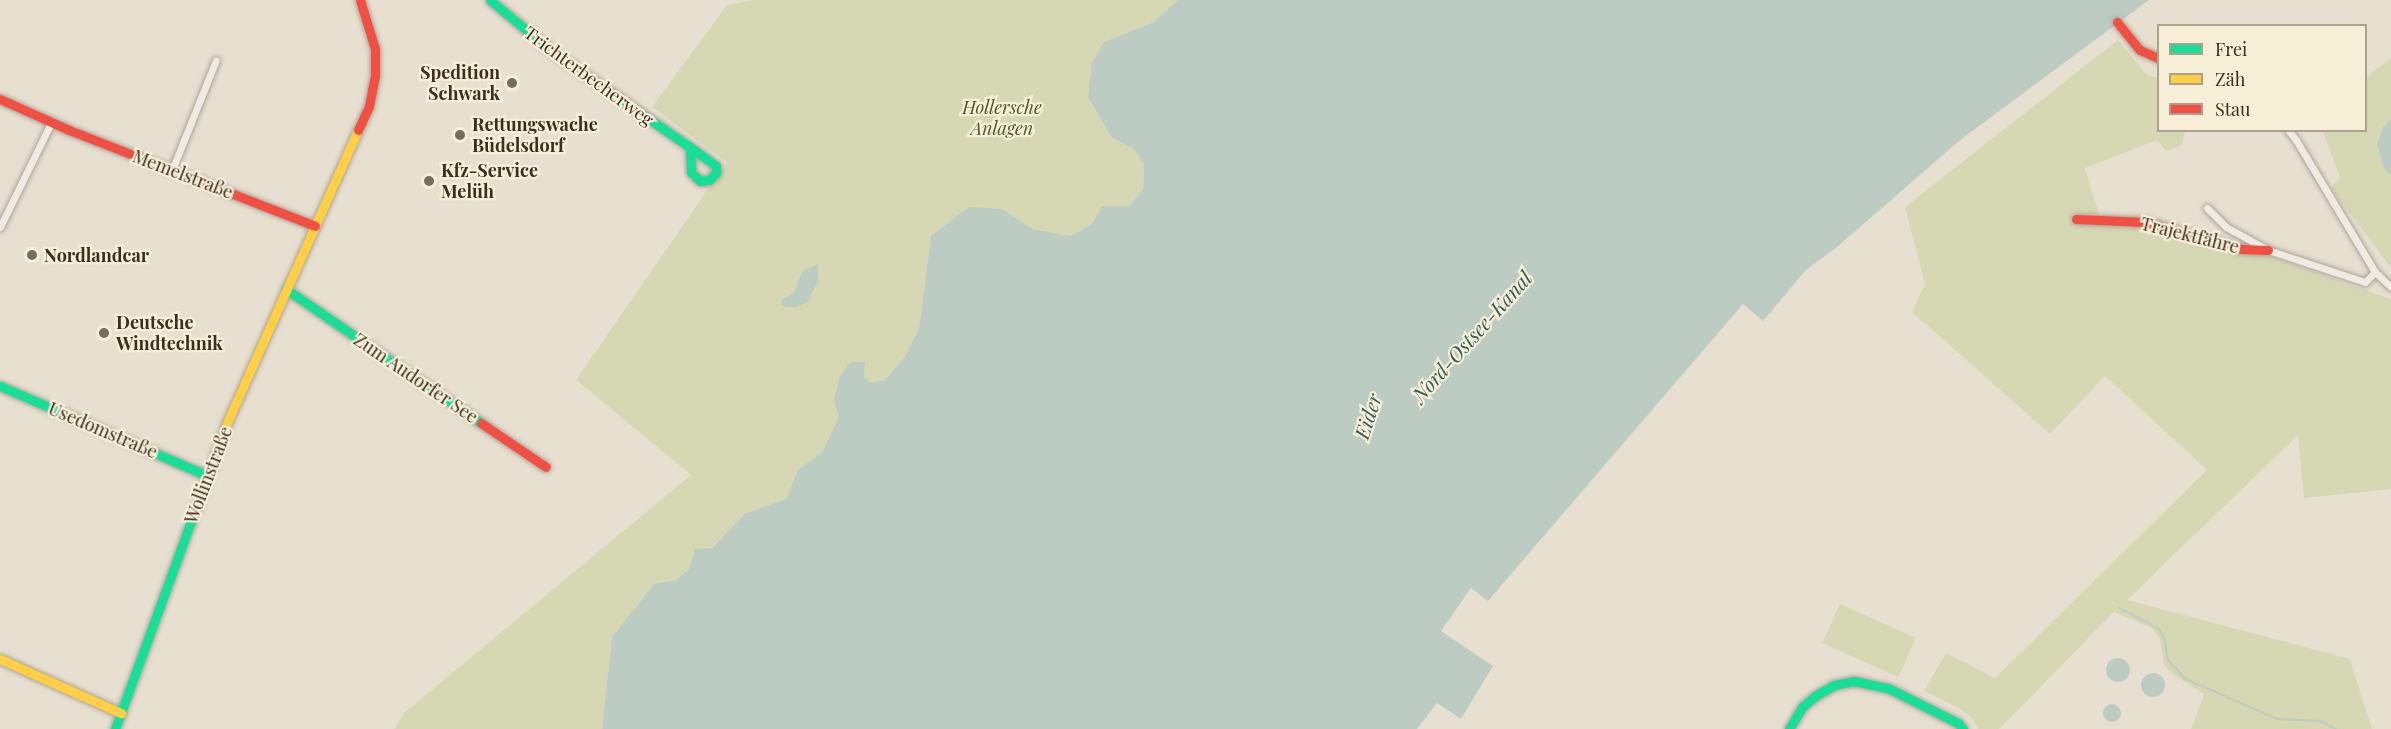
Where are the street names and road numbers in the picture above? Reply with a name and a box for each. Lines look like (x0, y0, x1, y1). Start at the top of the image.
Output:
street label: Trichterbecherweg (520, 22, 658, 130)
street label: Memelstraße (130, 145, 236, 203)
street label: Trajektfähre (2139, 212, 2241, 258)
street label: Zum Audorfer See (349, 328, 483, 428)
street label: Usedomstraße (45, 397, 161, 463)
street label: Wollinstraße (180, 423, 236, 527)

